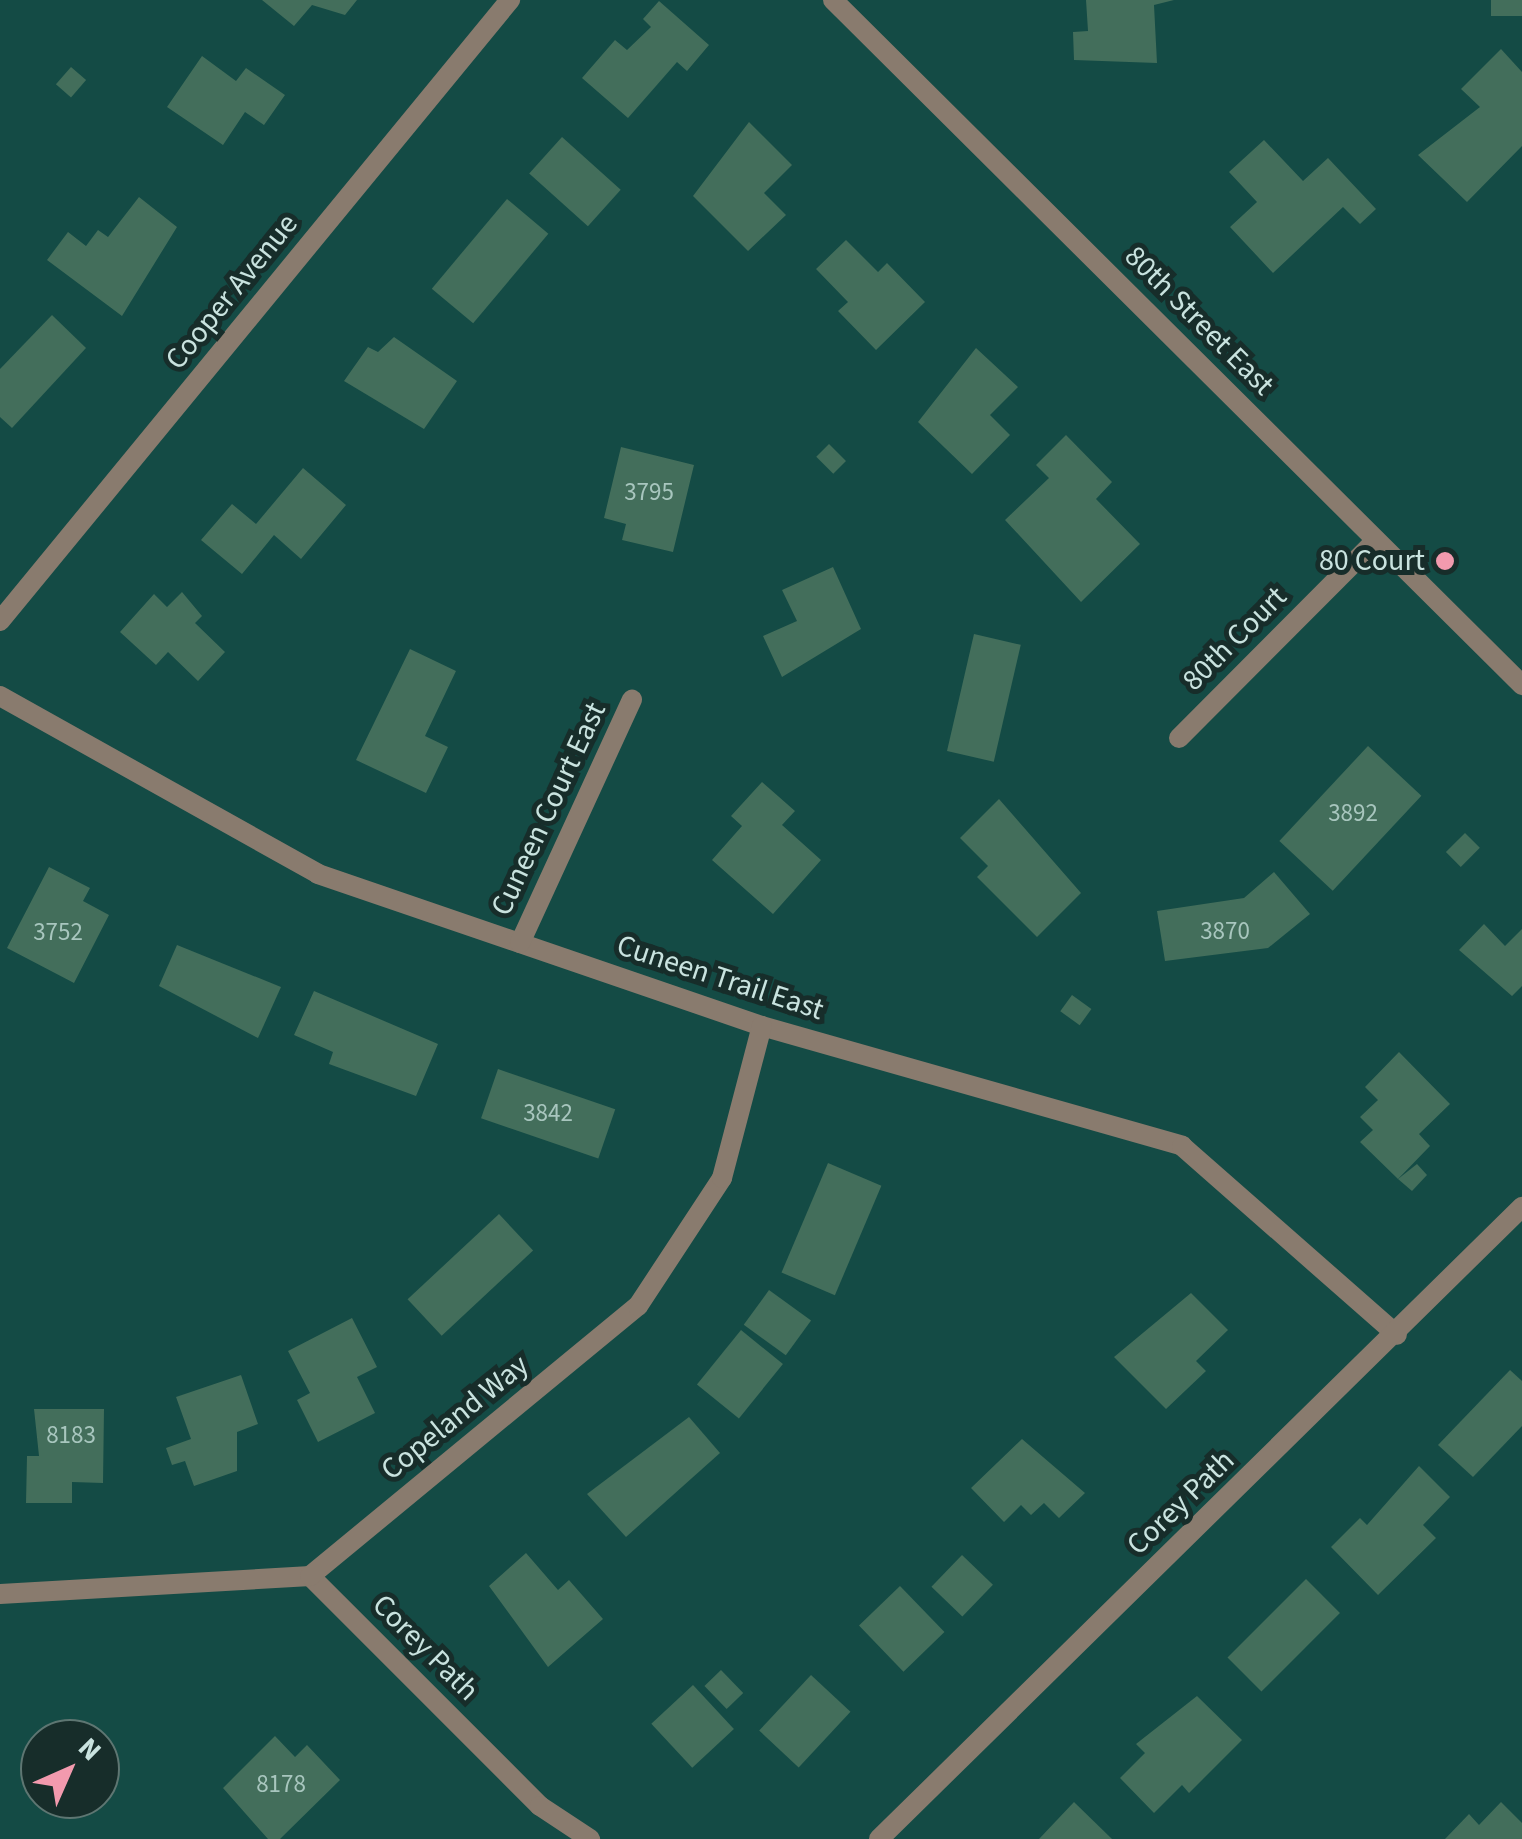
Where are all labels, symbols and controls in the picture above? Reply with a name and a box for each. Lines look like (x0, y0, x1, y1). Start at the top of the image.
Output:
street label: Cooper Avenue (158, 207, 306, 377)
street label: 80th Street East (1117, 239, 1281, 403)
house number: 3795 (624, 477, 674, 507)
place label: 80 Court (1319, 543, 1425, 579)
marker: 80 Court (1434, 550, 1456, 572)
street label: 80th Court (1175, 579, 1295, 699)
street label: Cuneen Court East (484, 697, 614, 921)
house number: 3892 (1328, 798, 1378, 828)
house number: 3870 (1200, 916, 1250, 946)
house number: 3752 (33, 917, 83, 947)
street label: Cuneen Trail East (612, 928, 828, 1028)
house number: 3842 (523, 1098, 573, 1128)
street label: Copeland Way (374, 1348, 536, 1488)
house number: 8183 (46, 1420, 96, 1450)
street label: Corey Path (1120, 1443, 1242, 1563)
street label: Corey Path (364, 1587, 486, 1709)
north arrow (20, 1719, 120, 1819)
text: N (69, 1728, 111, 1770)
house number: 8178 (256, 1769, 306, 1799)

